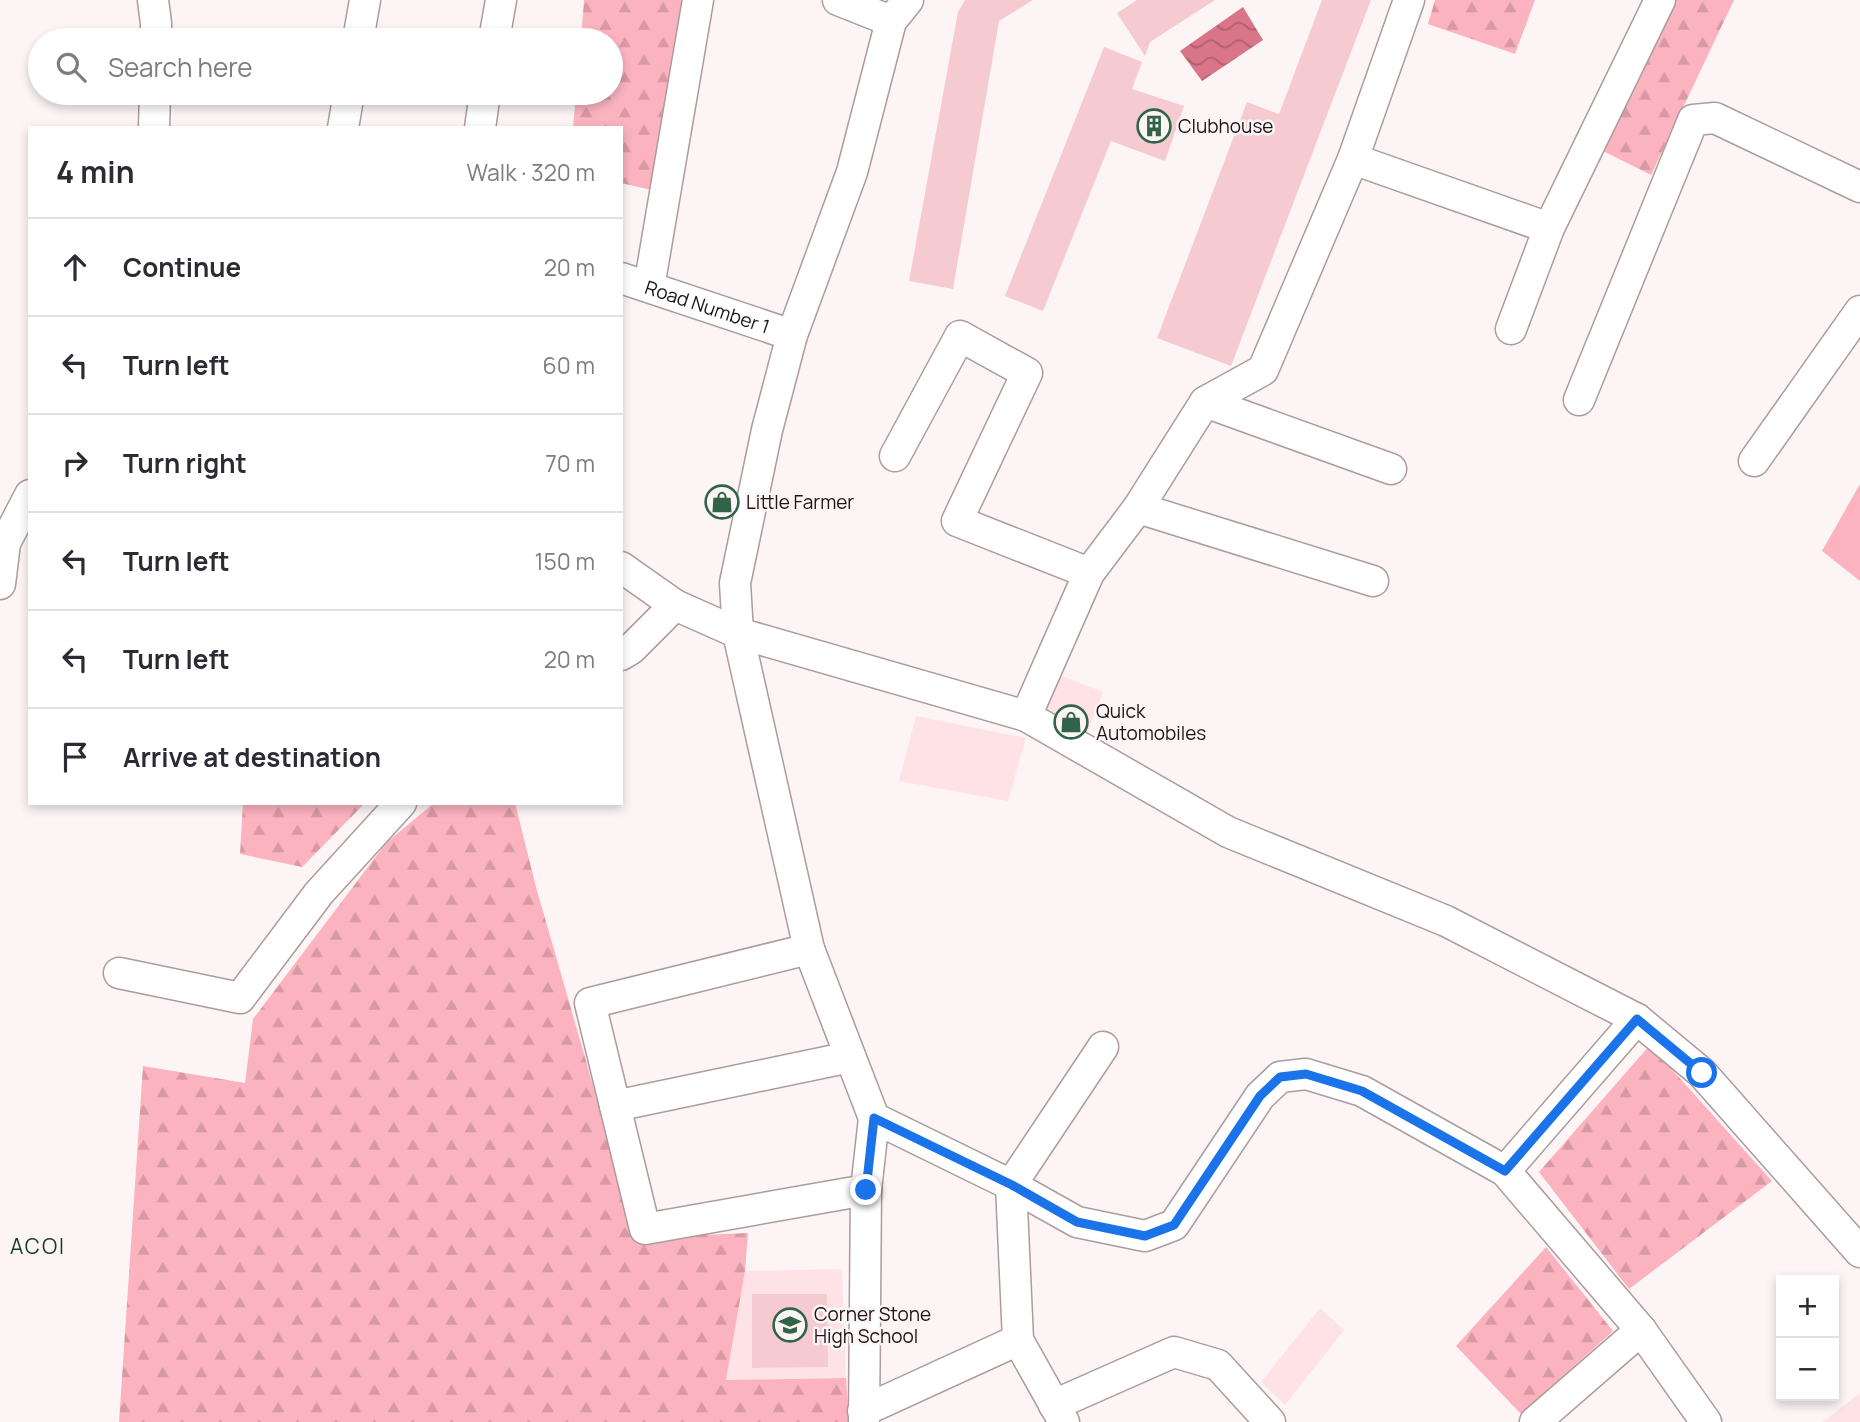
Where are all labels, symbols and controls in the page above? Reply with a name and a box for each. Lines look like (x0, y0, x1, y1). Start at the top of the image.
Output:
search box (28, 28, 623, 105)
icon: search (52, 48, 90, 86)
text: Search here (108, 49, 253, 85)
building icon: Clubhouse (1135, 107, 1173, 145)
place label: Clubhouse (1178, 113, 1273, 139)
text: 4 min (56, 151, 134, 192)
text: Walk · 320 m (467, 156, 595, 188)
icon: ahead (56, 248, 94, 286)
text: Continue (123, 249, 241, 285)
text: 20 m (544, 251, 595, 283)
street label: Road Number 1 (642, 274, 773, 340)
icon: left (56, 346, 94, 384)
text: Turn left (123, 347, 230, 383)
text: 60 m (543, 349, 595, 381)
icon: right (56, 444, 94, 482)
text: Turn right (123, 445, 247, 481)
text: 70 m (545, 447, 595, 479)
shop icon: Little Farmer (703, 483, 741, 521)
place label: Little Farmer (746, 489, 854, 515)
icon: left (56, 542, 94, 580)
text: Turn left (123, 543, 230, 579)
text: 150 m (535, 545, 595, 577)
icon: left (56, 640, 94, 678)
text: Turn left (123, 641, 230, 677)
text: 20 m (544, 643, 595, 675)
place label: Quick Automobiles (1096, 698, 1206, 746)
shop icon: Quick Automobiles (1052, 703, 1090, 741)
icon: arrive (56, 738, 94, 776)
text: Arrive at destination (123, 739, 381, 775)
route start (1686, 1057, 1717, 1088)
route end (850, 1174, 881, 1205)
district label: ACOI (10, 1232, 66, 1260)
map controls (1776, 1275, 1839, 1401)
button: + (1776, 1275, 1839, 1338)
place label: Corner Stone High School (814, 1301, 931, 1349)
school or university icon: Corner Stone High School (771, 1306, 809, 1344)
button: − (1776, 1338, 1839, 1401)

